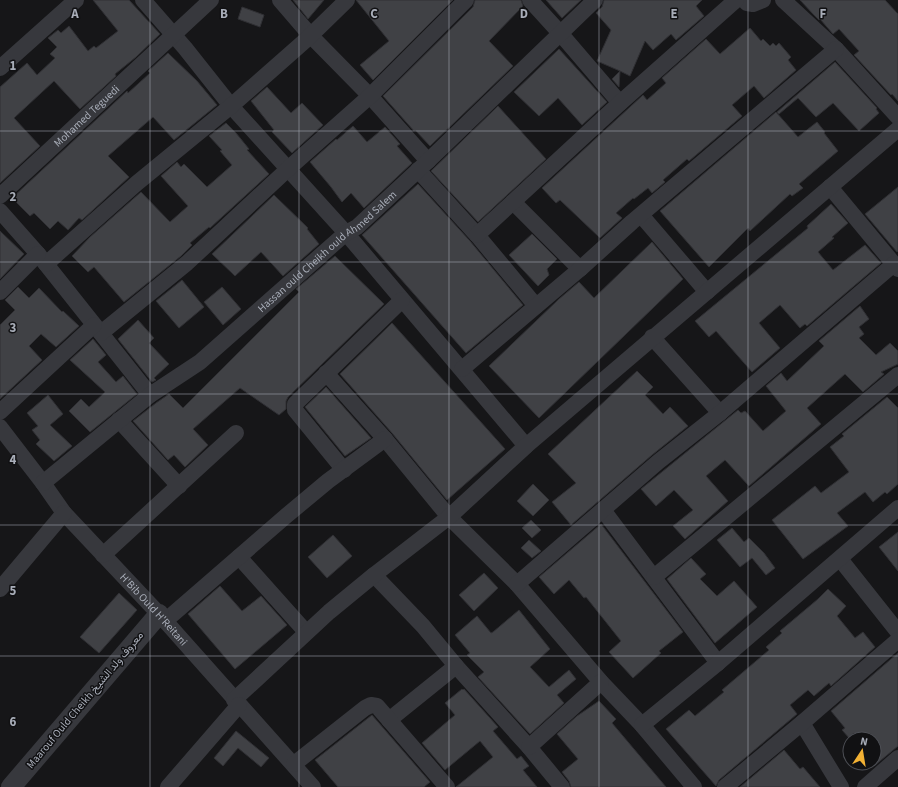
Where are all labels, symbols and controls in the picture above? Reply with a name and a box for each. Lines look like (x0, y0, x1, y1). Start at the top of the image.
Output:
text: A (70, 5, 79, 23)
text: B (220, 5, 228, 23)
text: C (370, 5, 378, 23)
text: D (520, 5, 528, 23)
text: E (670, 5, 678, 23)
text: F (820, 5, 827, 23)
text: 1 (10, 57, 17, 75)
street label: Mohamed Teguedi (50, 81, 123, 150)
street label: Hassan ould Cheikh ould Ahmed Salem (254, 187, 399, 316)
text: 2 (10, 188, 17, 206)
text: 3 (10, 319, 17, 337)
text: 4 (10, 451, 17, 469)
street label: H'Bib Ould H'Reitani (117, 570, 191, 649)
text: 5 (10, 582, 17, 600)
street label: Maarouf Ould Cheikh معروف ولد الشيخ (23, 628, 147, 772)
text: 6 (10, 713, 17, 731)
north arrow (842, 731, 882, 771)
text: N (859, 734, 869, 750)

